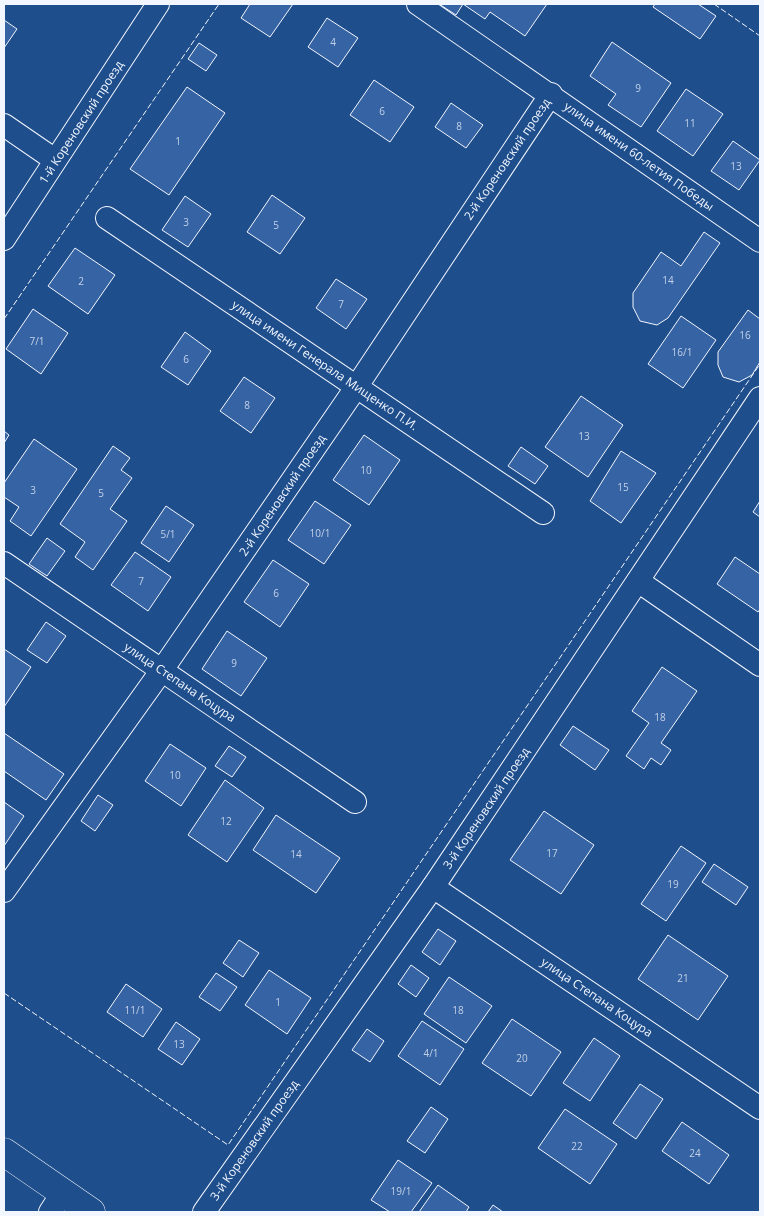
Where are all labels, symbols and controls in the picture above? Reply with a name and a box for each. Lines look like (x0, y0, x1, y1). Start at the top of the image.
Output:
house number: 4 (330, 35, 336, 49)
street label: 1-й Кореновский проезд (35, 57, 127, 187)
house number: 9 (635, 81, 641, 95)
street label: 2-й Кореновский проезд (460, 95, 554, 223)
street label: улица имени 60-летия Победы (561, 98, 717, 214)
house number: 6 (379, 104, 385, 118)
house number: 11 (684, 116, 696, 130)
house number: 8 (456, 119, 462, 133)
house number: 1 (175, 134, 181, 148)
house number: 13 (730, 159, 742, 173)
house number: 3 (183, 215, 189, 229)
house number: 5 (273, 218, 279, 232)
house number: 14 (662, 273, 674, 287)
house number: 2 (78, 274, 84, 288)
street label: улица имени Генерала Мищенко П.И. (228, 296, 422, 434)
house number: 7 (338, 297, 344, 311)
house number: 16 (739, 328, 751, 342)
house number: 7/1 (29, 334, 45, 348)
house number: 16/1 (672, 345, 692, 359)
house number: 6 (183, 352, 189, 366)
house number: 8 (244, 398, 250, 412)
house number: 13 (578, 429, 590, 443)
street label: 2-й Кореновский проезд (235, 431, 329, 559)
house number: 10 (360, 463, 372, 477)
house number: 15 (617, 480, 629, 494)
house number: 3 (30, 483, 36, 497)
house number: 5 (98, 486, 104, 500)
house number: 10/1 (310, 526, 330, 540)
house number: 5/1 (160, 527, 176, 541)
house number: 7 (138, 574, 144, 588)
house number: 6 (273, 586, 279, 600)
street label: улица Степана Коцура (121, 638, 239, 726)
house number: 9 (231, 656, 237, 670)
house number: 18 (654, 710, 666, 724)
street label: 3-й Кореновский проезд (439, 744, 533, 872)
house number: 10 (169, 768, 181, 782)
house number: 12 (220, 814, 232, 828)
house number: 17 (546, 846, 558, 860)
house number: 14 (290, 847, 302, 861)
house number: 19 (667, 877, 679, 891)
street label: улица Степана Коцура (538, 953, 656, 1041)
house number: 21 (677, 971, 689, 985)
house number: 1 (275, 995, 281, 1009)
house number: 11/1 (125, 1003, 145, 1017)
house number: 18 (452, 1003, 464, 1017)
house number: 13 (173, 1037, 185, 1051)
house number: 4/1 (423, 1046, 439, 1060)
house number: 20 (516, 1051, 528, 1065)
street label: 3-й Кореновский проезд (206, 1076, 302, 1204)
house number: 22 (571, 1139, 583, 1153)
house number: 24 (689, 1146, 701, 1160)
house number: 19/1 (391, 1184, 411, 1198)

